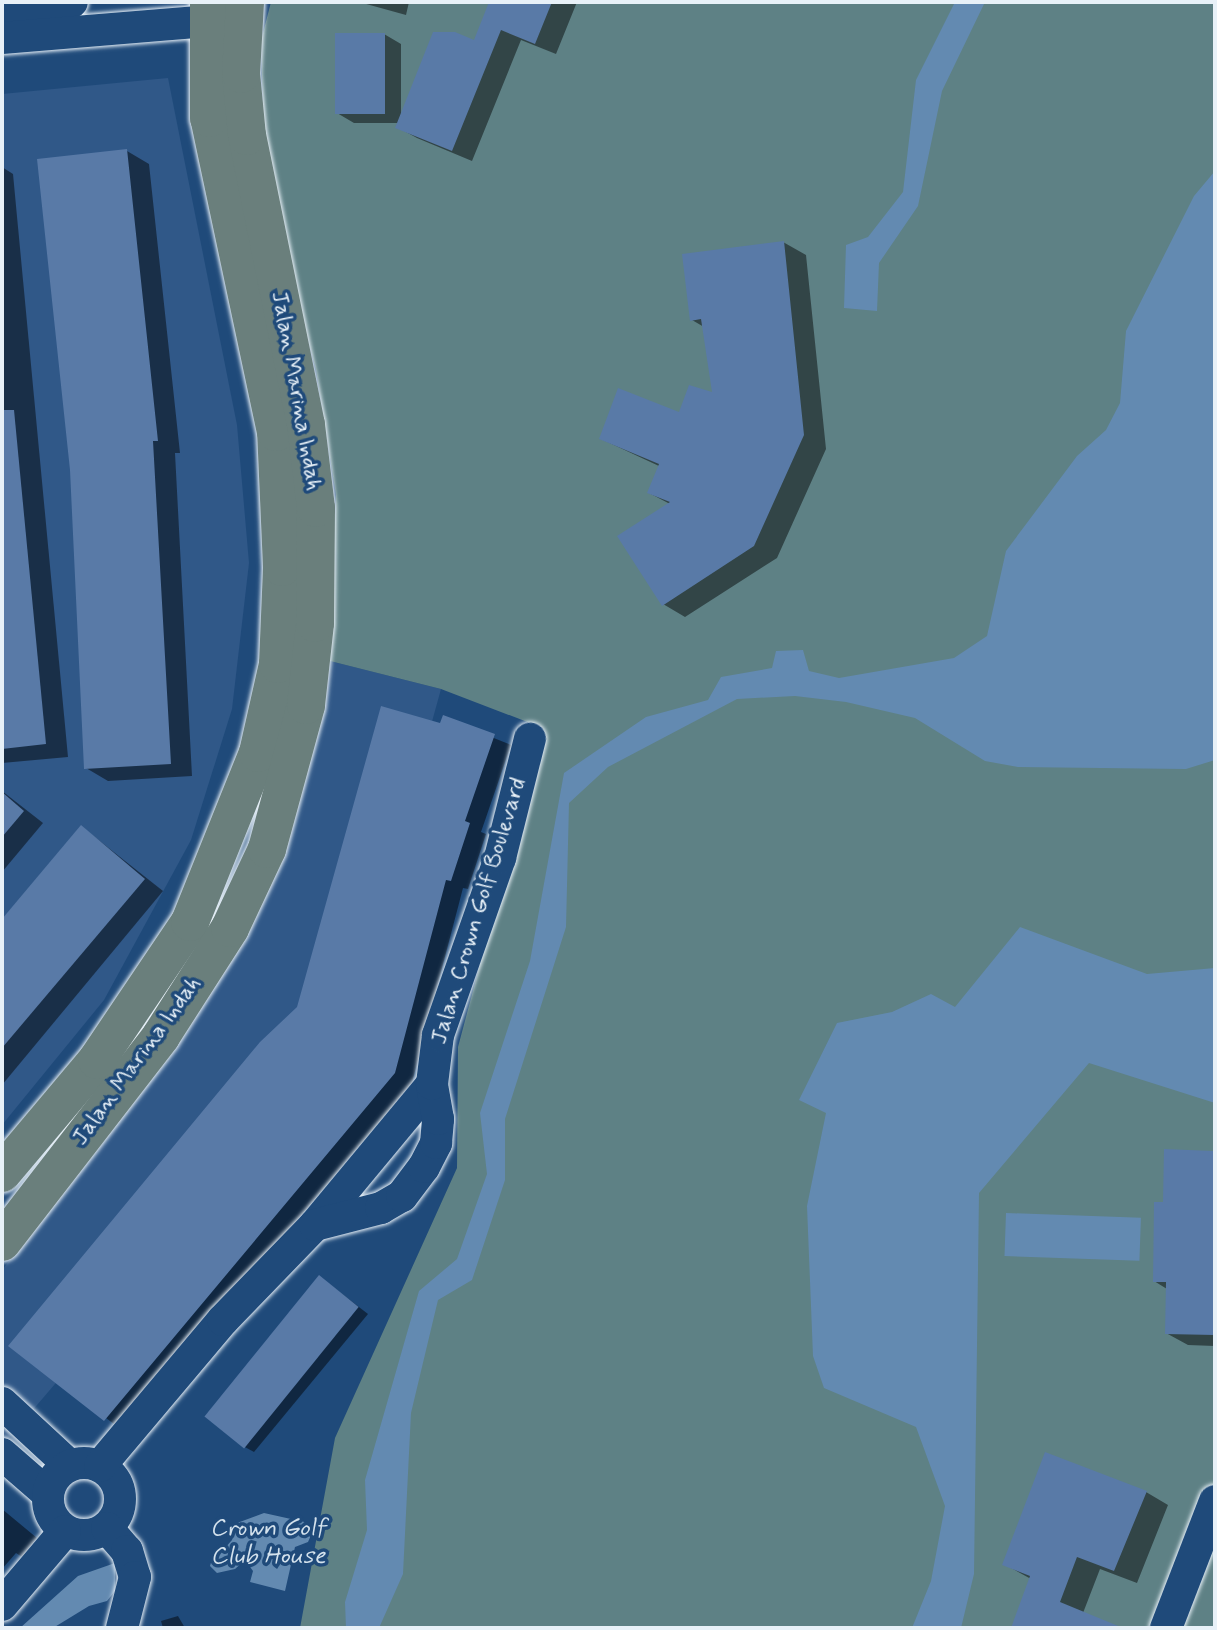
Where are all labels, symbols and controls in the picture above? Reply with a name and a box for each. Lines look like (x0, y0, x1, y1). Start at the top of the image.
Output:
street label: Jalan Marina Indah (264, 287, 328, 495)
street label: Jalan Crown Golf Boulevard (426, 776, 532, 1046)
street label: Jalan Marina Indah (65, 969, 209, 1153)
water label: Crown Golf Club House (211, 1515, 325, 1571)

